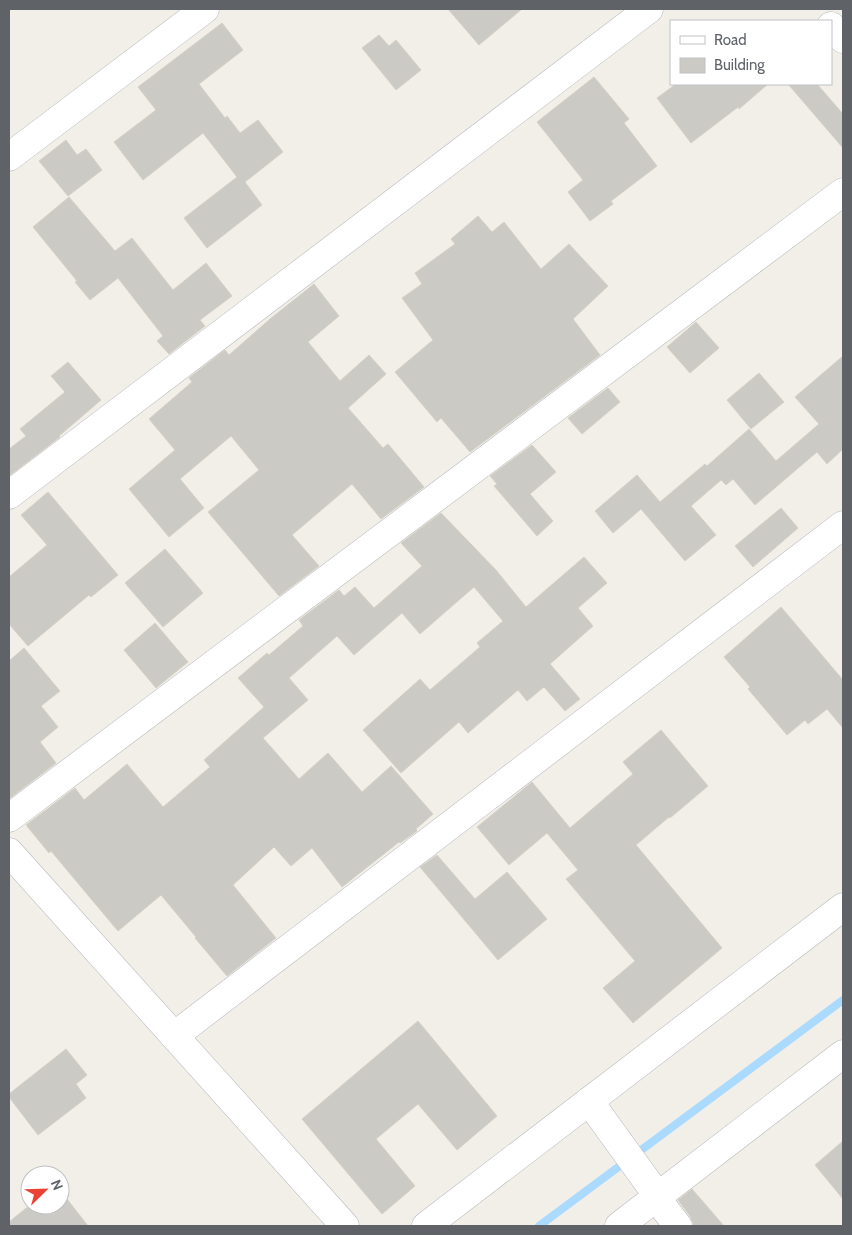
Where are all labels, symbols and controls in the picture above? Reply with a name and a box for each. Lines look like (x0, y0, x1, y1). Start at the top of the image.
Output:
legend (670, 20, 832, 85)
text: Road (714, 31, 747, 49)
text: Building (714, 56, 765, 74)
north arrow (20, 1165, 70, 1215)
text: N (47, 1177, 67, 1193)

